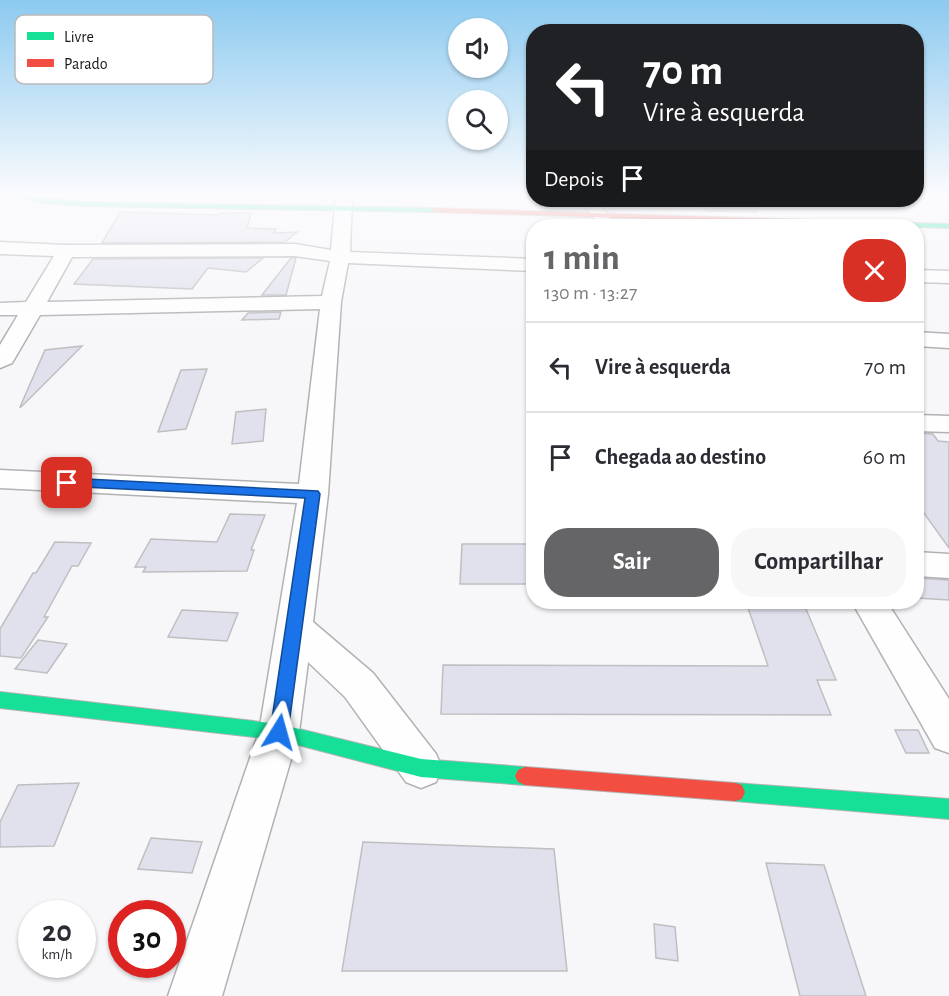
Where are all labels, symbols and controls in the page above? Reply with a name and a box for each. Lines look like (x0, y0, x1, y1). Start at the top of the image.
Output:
legend (15, 15, 213, 84)
map controls (448, 18, 508, 150)
button: sound (448, 18, 508, 78)
text: Livre (64, 29, 94, 45)
icon: left (544, 48, 622, 126)
text: 70 m (643, 50, 723, 92)
text: Parado (64, 56, 108, 72)
button: search (448, 90, 508, 150)
text: Vire à esquerda (643, 99, 805, 126)
icon: arrive (616, 162, 649, 195)
text: Depois (544, 168, 604, 190)
button: close (843, 239, 906, 302)
text: 1 min (544, 240, 620, 276)
text: 130 m · 13:27 (544, 283, 637, 303)
icon: left (544, 351, 577, 384)
text: Vire à esquerda (595, 356, 731, 378)
text: 70 m (864, 356, 906, 378)
icon: arrive (544, 441, 577, 474)
text: Chegada ao destino (595, 446, 766, 468)
text: 60 m (863, 446, 906, 468)
pin (41, 457, 92, 508)
icon: arrive (50, 466, 83, 499)
button: Sair (544, 528, 719, 597)
button: Compartilhar (731, 528, 906, 597)
position arrow (247, 700, 311, 764)
speed limit sign: 30 (108, 900, 186, 978)
text: 20 (42, 917, 72, 947)
text: km/h (42, 947, 72, 962)

